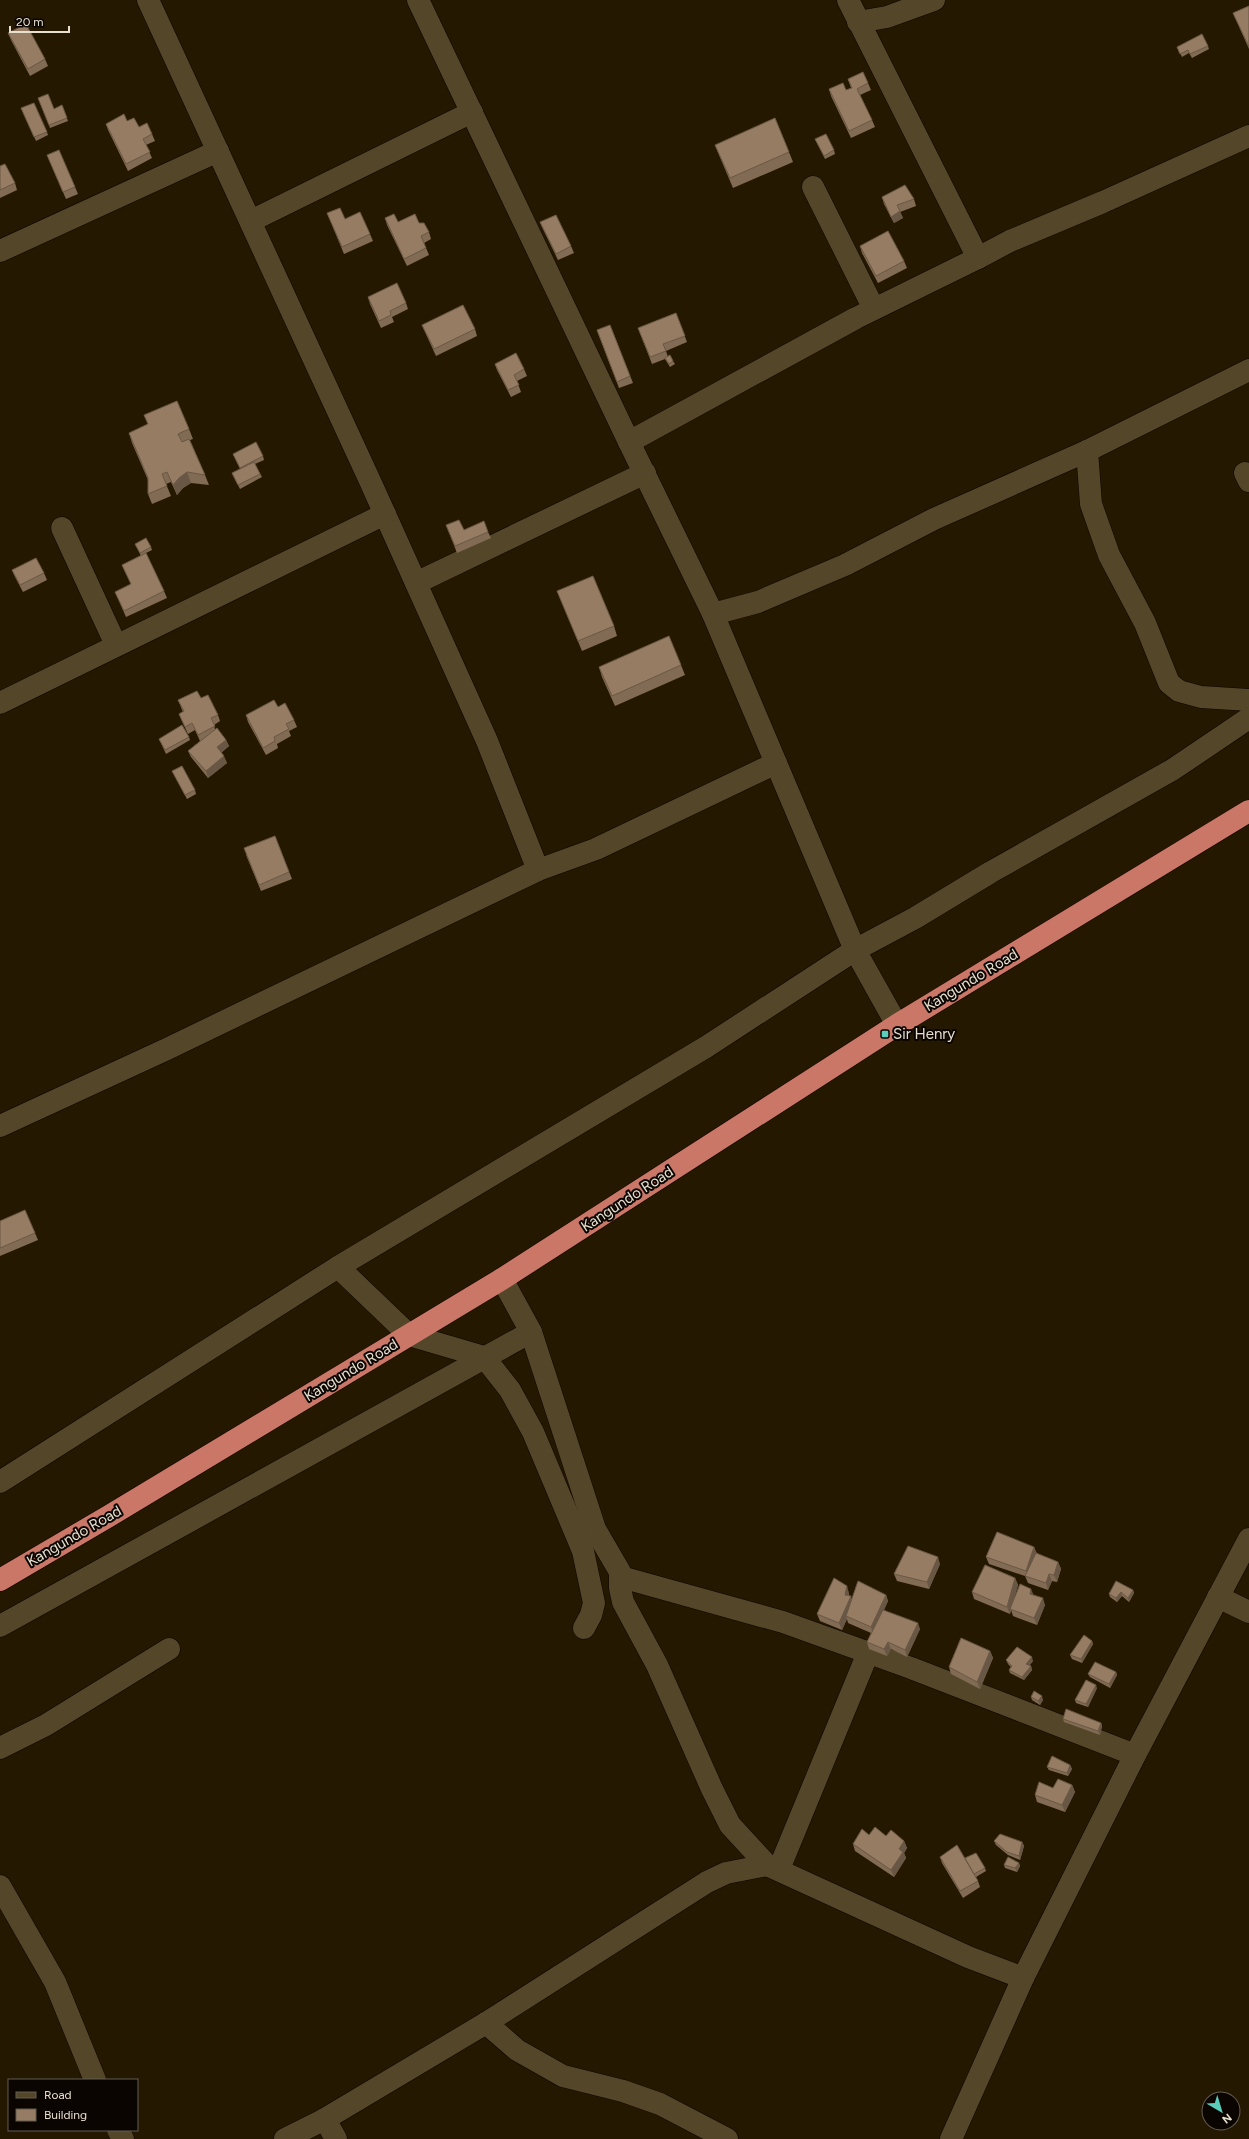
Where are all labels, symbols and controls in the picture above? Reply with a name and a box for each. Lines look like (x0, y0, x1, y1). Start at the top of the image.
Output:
scale bar (10, 8, 69, 34)
text: 20 m (16, 15, 44, 29)
street label: Kangundo Road (921, 945, 1021, 1015)
place label: Sir Henry (893, 1025, 955, 1043)
marker: Sir Henry (880, 1029, 890, 1039)
street label: Kangundo Road (578, 1162, 676, 1236)
street label: Kangundo Road (301, 1335, 401, 1405)
street label: Kangundo Road (23, 1502, 125, 1570)
legend (8, 2079, 138, 2131)
text: Road (44, 2088, 72, 2102)
north arrow (1201, 2091, 1241, 2131)
text: Building (44, 2108, 87, 2122)
text: N (1219, 2111, 1234, 2126)

